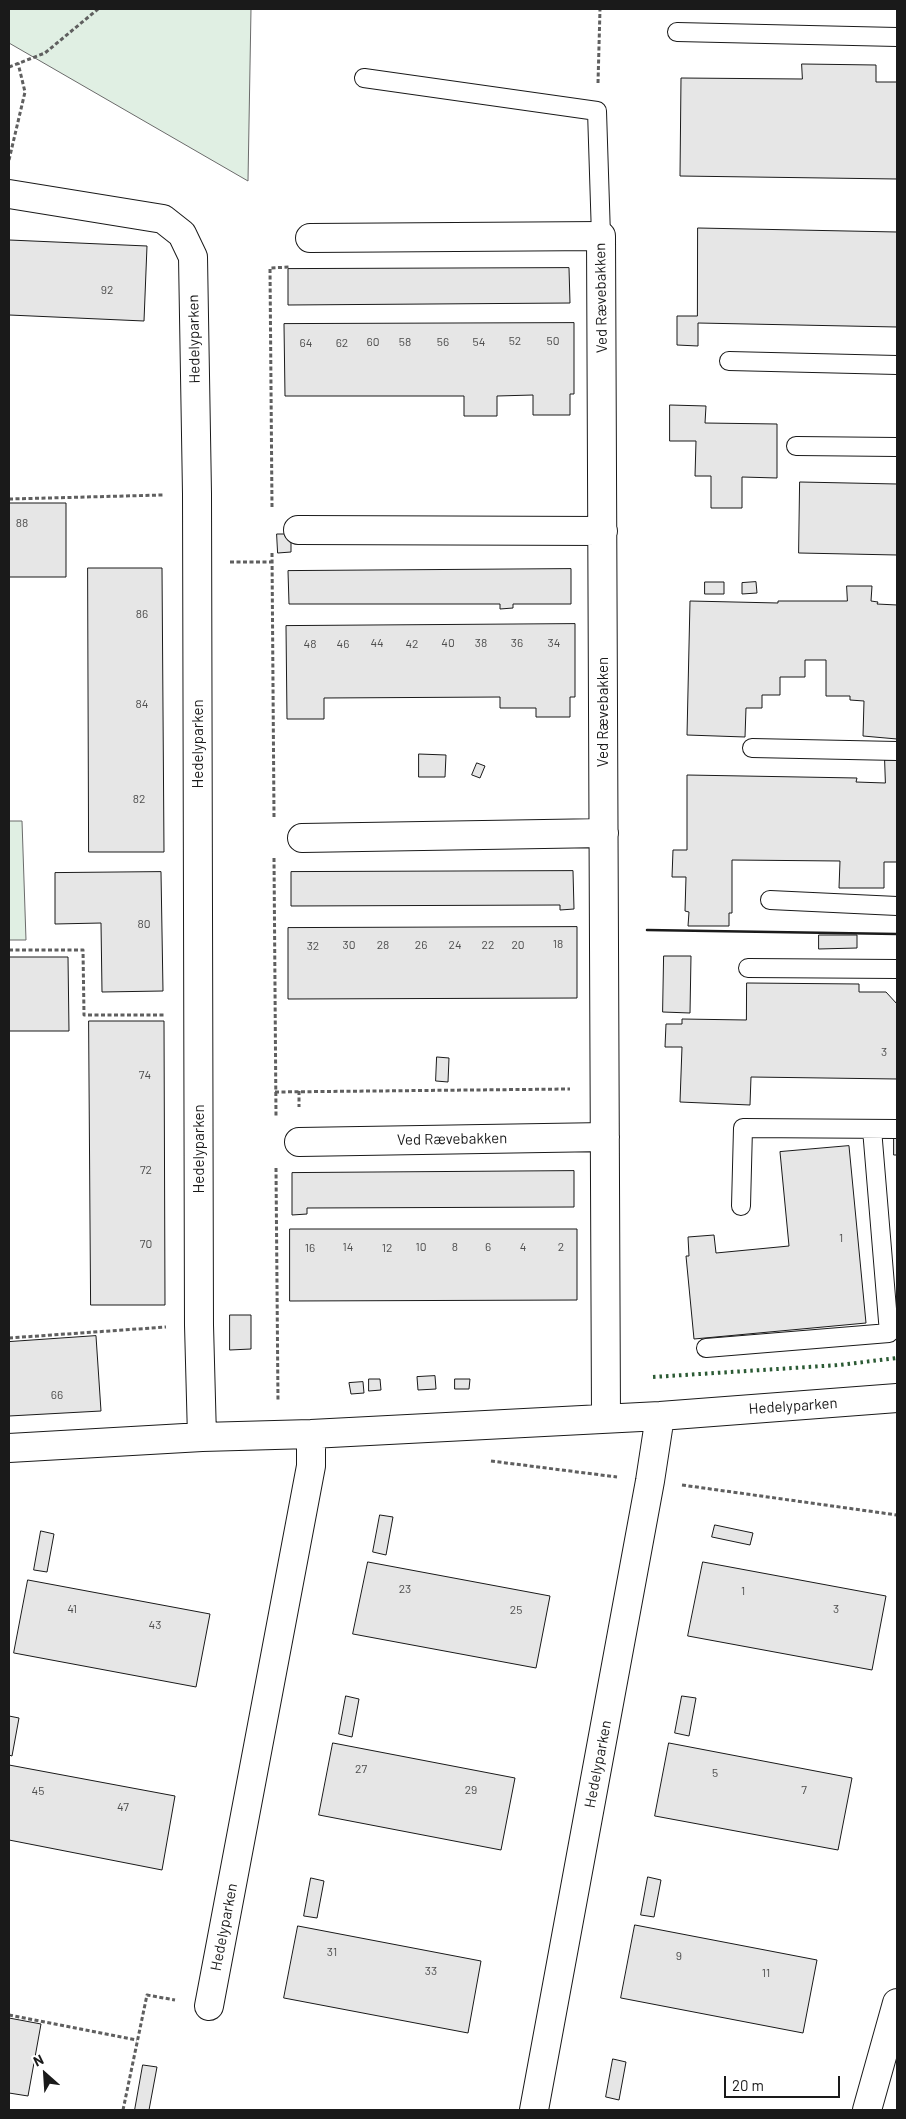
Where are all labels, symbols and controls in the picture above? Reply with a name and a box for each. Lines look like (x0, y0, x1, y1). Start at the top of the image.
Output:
street label: Ved Rævebakken (591, 243, 611, 353)
house number: 92 (101, 283, 113, 297)
street label: Hedelyparken (184, 294, 204, 384)
house number: 52 (509, 334, 521, 348)
house number: 50 (547, 334, 559, 348)
house number: 60 (367, 335, 379, 349)
house number: 58 (399, 335, 411, 349)
house number: 56 (437, 335, 449, 349)
house number: 54 (473, 335, 485, 349)
house number: 64 (300, 336, 312, 350)
house number: 62 (336, 336, 348, 350)
house number: 88 (16, 516, 28, 530)
house number: 86 (136, 607, 148, 621)
house number: 44 (370, 636, 384, 650)
house number: 40 (441, 636, 455, 650)
house number: 38 (475, 636, 487, 650)
house number: 36 (511, 636, 523, 650)
house number: 34 (548, 636, 560, 650)
house number: 48 (304, 637, 316, 651)
house number: 46 (337, 637, 349, 651)
house number: 42 (405, 637, 419, 651)
street label: Ved Rævebakken (594, 657, 612, 767)
house number: 84 (136, 697, 148, 711)
street label: Hedelyparken (189, 699, 207, 789)
house number: 82 (133, 792, 145, 806)
house number: 80 (137, 917, 151, 931)
house number: 18 (553, 937, 563, 951)
house number: 30 (343, 938, 355, 952)
house number: 28 (377, 938, 389, 952)
house number: 26 (415, 938, 427, 952)
house number: 24 (448, 938, 462, 952)
house number: 22 (482, 938, 494, 952)
house number: 20 (511, 938, 525, 952)
house number: 32 (307, 939, 319, 953)
house number: 3 (881, 1045, 887, 1059)
house number: 74 (139, 1068, 151, 1082)
street label: Hedelyparken (190, 1104, 208, 1194)
street label: Ved Rævebakken (397, 1129, 507, 1149)
house number: 72 (140, 1163, 152, 1177)
house number: 1 (839, 1231, 843, 1245)
house number: 70 (140, 1237, 152, 1251)
house number: 14 (343, 1240, 353, 1254)
house number: 10 (416, 1240, 426, 1254)
house number: 8 (452, 1240, 458, 1254)
house number: 6 (485, 1240, 491, 1254)
house number: 4 (520, 1240, 526, 1254)
house number: 2 (558, 1240, 564, 1254)
house number: 16 (305, 1241, 315, 1255)
house number: 12 (382, 1241, 392, 1255)
house number: 66 (51, 1388, 63, 1402)
street label: Hedelyparken (748, 1394, 838, 1418)
house number: 23 (399, 1582, 411, 1596)
house number: 1 (741, 1584, 745, 1598)
house number: 41 (67, 1602, 77, 1616)
house number: 3 (833, 1602, 839, 1616)
house number: 25 (510, 1603, 522, 1617)
house number: 43 (149, 1618, 161, 1632)
street label: Hedelyparken (581, 1719, 615, 1809)
house number: 27 (355, 1762, 367, 1776)
house number: 5 (712, 1766, 718, 1780)
house number: 29 (465, 1783, 477, 1797)
house number: 7 (801, 1783, 807, 1797)
house number: 45 (32, 1784, 44, 1798)
house number: 47 (117, 1800, 129, 1814)
street label: Hedelyparken (207, 1882, 241, 1972)
house number: 31 (327, 1945, 337, 1959)
house number: 9 (676, 1949, 682, 1963)
house number: 33 (425, 1964, 437, 1978)
house number: 11 (762, 1966, 770, 1980)
north arrow (20, 2049, 70, 2099)
text: N (30, 2050, 46, 2070)
scale bar (726, 2066, 842, 2098)
text: 20 m (732, 2076, 764, 2094)

